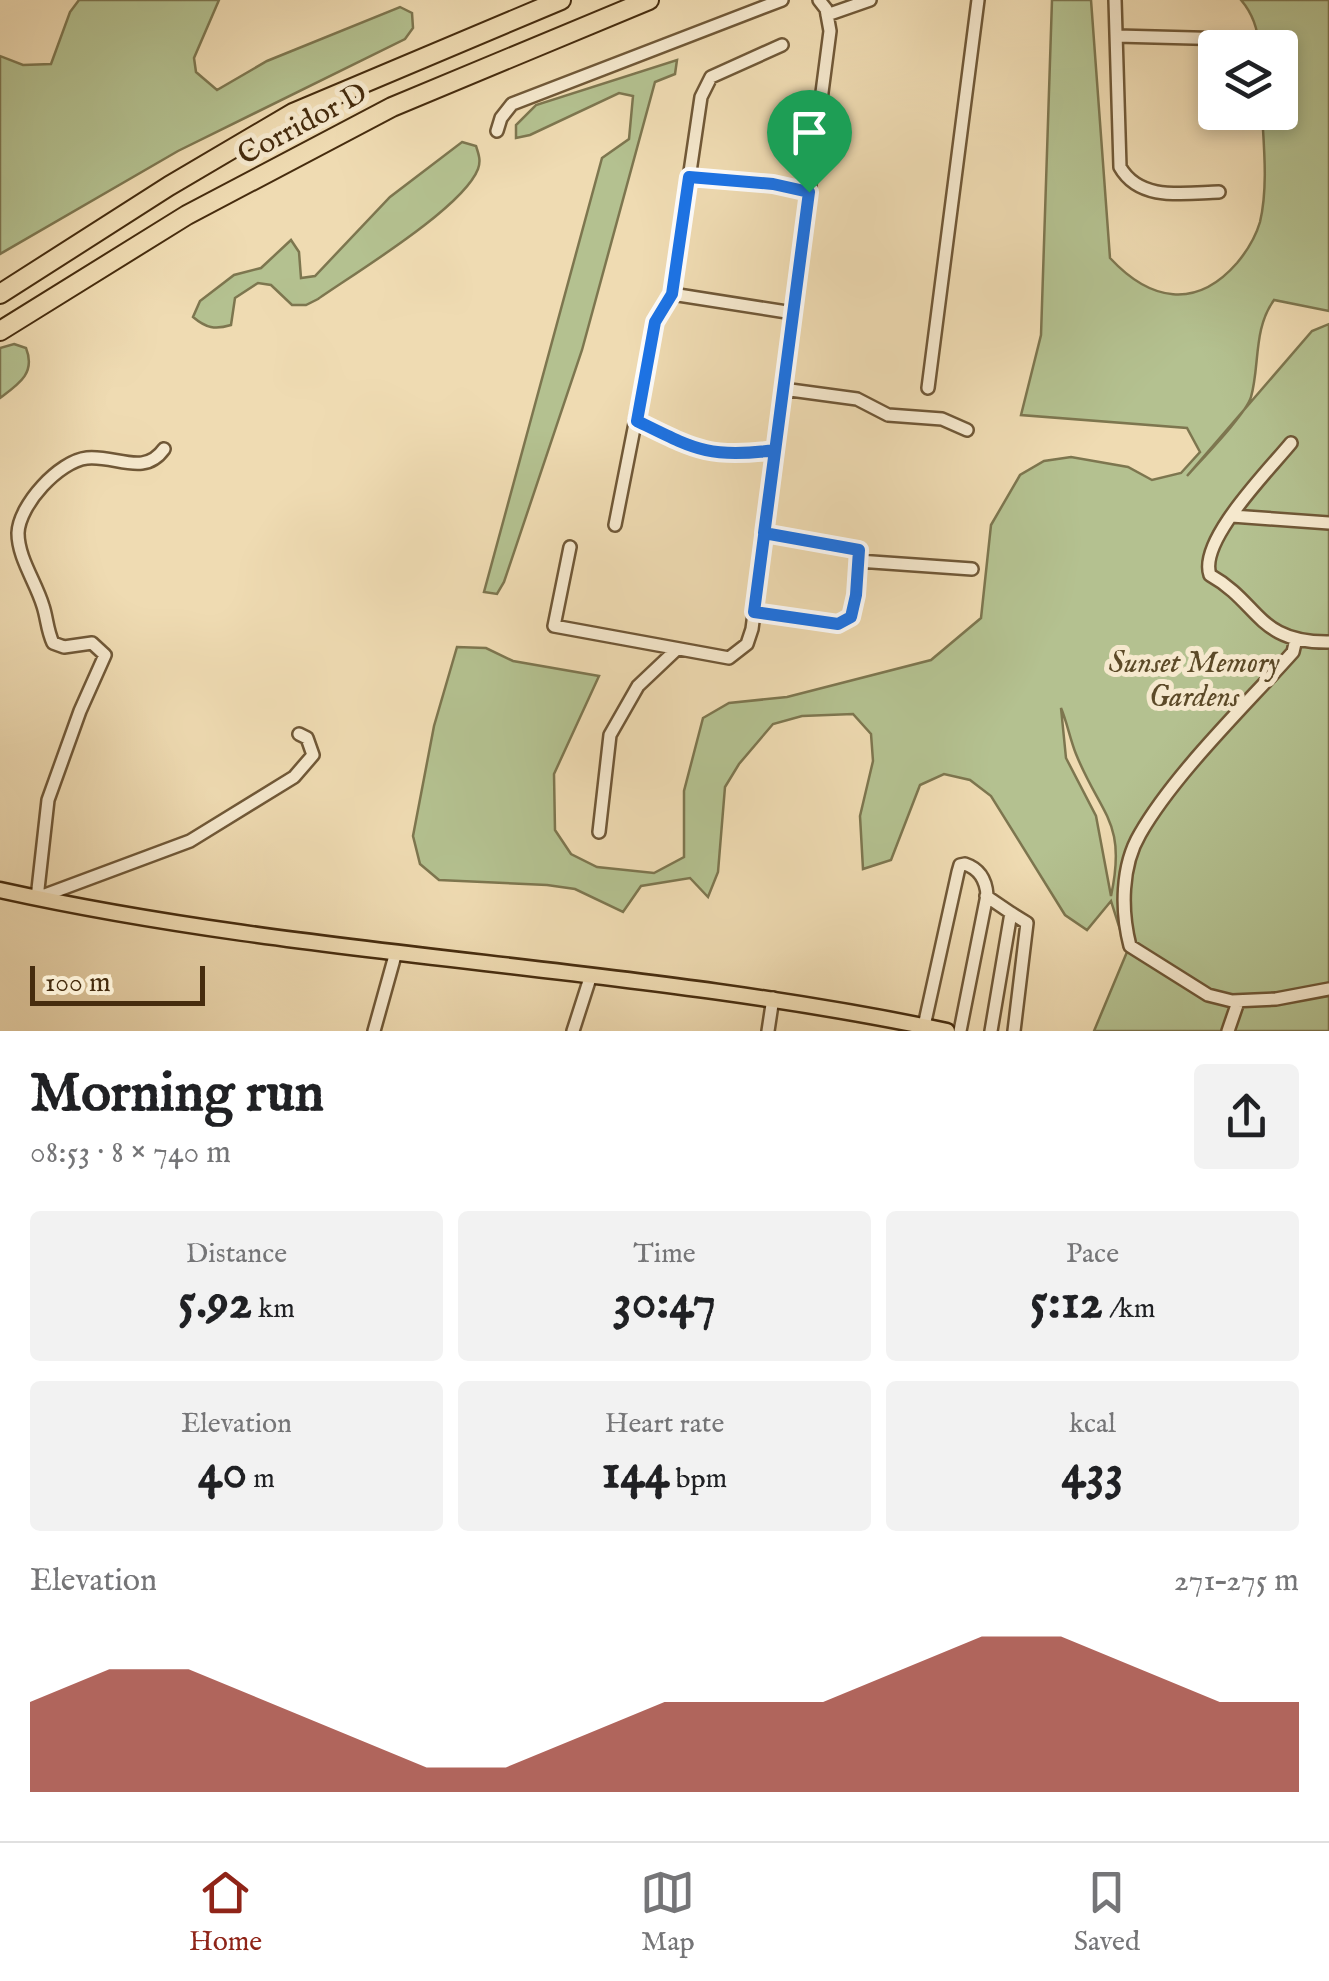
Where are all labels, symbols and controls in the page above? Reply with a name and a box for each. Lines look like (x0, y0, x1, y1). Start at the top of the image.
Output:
map controls (1198, 30, 1298, 130)
button: layers (1198, 30, 1298, 130)
street label: Corridor D (232, 75, 374, 175)
pin (767, 90, 852, 193)
icon: arrive (782, 105, 837, 160)
park label: Sunset Memory Gardens (1109, 645, 1280, 717)
scale bar (30, 961, 205, 1006)
text: 100 m (45, 966, 111, 1001)
text: Morning run (30, 1060, 324, 1130)
button: share (1194, 1064, 1299, 1169)
text: 08:53 · 8 × 740 m (30, 1133, 231, 1174)
text: Distance (186, 1237, 287, 1272)
text: Time (633, 1237, 696, 1272)
text: Pace (1066, 1237, 1119, 1272)
text: 5.92 (178, 1272, 252, 1335)
text: 30:47 (613, 1272, 716, 1335)
text: 5:12 (1030, 1272, 1103, 1335)
text: km (252, 1292, 295, 1327)
text: /km (1103, 1292, 1155, 1327)
text: Elevation (181, 1407, 292, 1442)
text: Heart rate (605, 1407, 724, 1442)
text: kcal (1069, 1407, 1116, 1442)
text: 40 (198, 1442, 247, 1505)
text: 144 (602, 1442, 669, 1505)
text: 433 (1062, 1442, 1123, 1505)
text: m (247, 1462, 275, 1497)
text: bpm (669, 1462, 727, 1497)
text: Elevation (30, 1561, 157, 1602)
text: 271–275 m (1174, 1561, 1299, 1602)
tab: Home (189, 1865, 262, 1960)
tab: Map (640, 1865, 695, 1960)
tab: Saved (1074, 1865, 1140, 1960)

